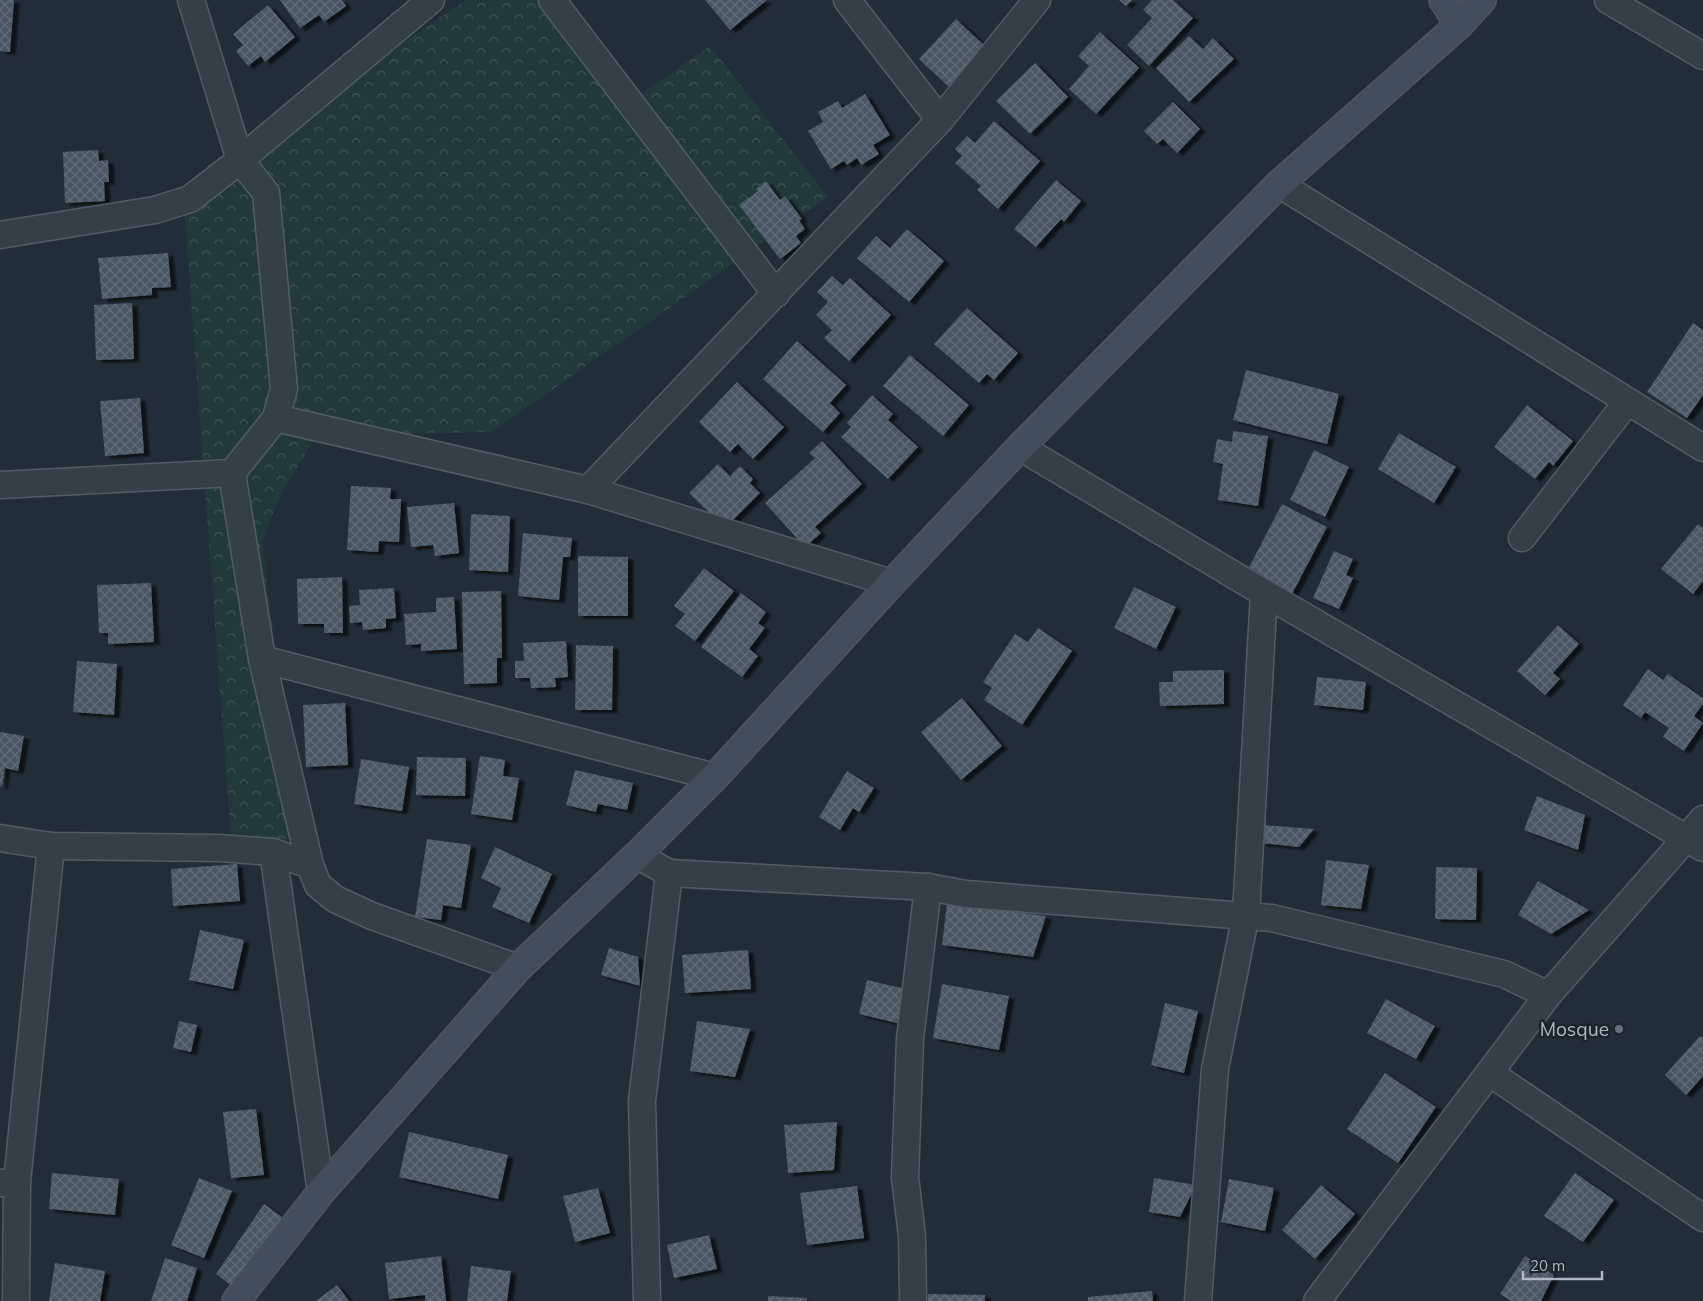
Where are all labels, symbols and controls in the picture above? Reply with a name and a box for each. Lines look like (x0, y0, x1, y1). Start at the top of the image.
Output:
place label: Mosque (1540, 1017, 1609, 1041)
marker: Mosque (1613, 1023, 1625, 1035)
scale bar (1523, 1248, 1602, 1280)
text: 20 m (1530, 1256, 1565, 1275)

